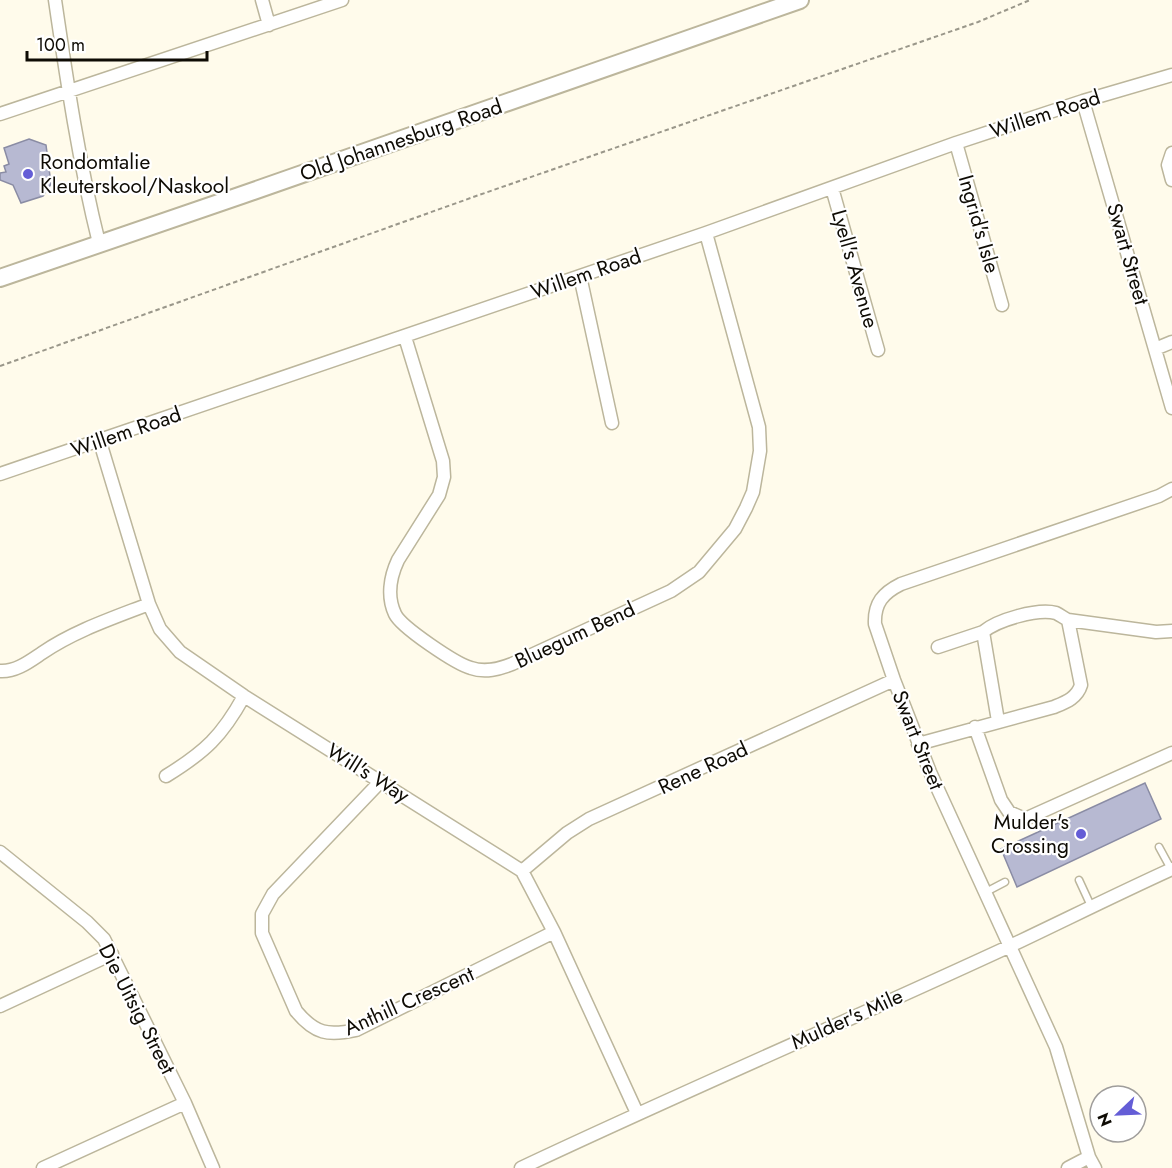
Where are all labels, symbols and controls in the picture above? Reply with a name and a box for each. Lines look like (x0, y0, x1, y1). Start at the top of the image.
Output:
scale bar (27, 24, 207, 62)
text: 100 m (36, 32, 85, 58)
street label: Willem Road (986, 82, 1104, 146)
street label: Old Johannesburg Road (296, 91, 506, 189)
place label: Rondomtalie Kleuterskool/Naskool (40, 147, 229, 201)
marker: Rondomtalie Kleuterskool/Naskool (21, 167, 35, 181)
street label: Ingrid's Isle (951, 171, 1007, 277)
street label: Swart Street (1099, 200, 1157, 308)
street label: Lyell's Avenue (824, 206, 886, 332)
street label: Willem Road (527, 241, 645, 307)
street label: Willem Road (67, 399, 185, 465)
street label: Bluegum Bend (510, 594, 640, 676)
street label: Swart Street (885, 686, 951, 794)
street label: Rene Road (653, 734, 753, 802)
street label: Will's Way (321, 736, 416, 811)
place label: Mulder's Crossing (991, 807, 1069, 861)
marker: Mulder's Crossing (1074, 827, 1088, 841)
street label: Die Uitsig Street (91, 939, 183, 1079)
street label: Anthill Crescent (339, 959, 479, 1043)
street label: Mulder's Mile (786, 981, 908, 1057)
north arrow (1088, 1084, 1148, 1144)
text: N (1092, 1109, 1118, 1130)

